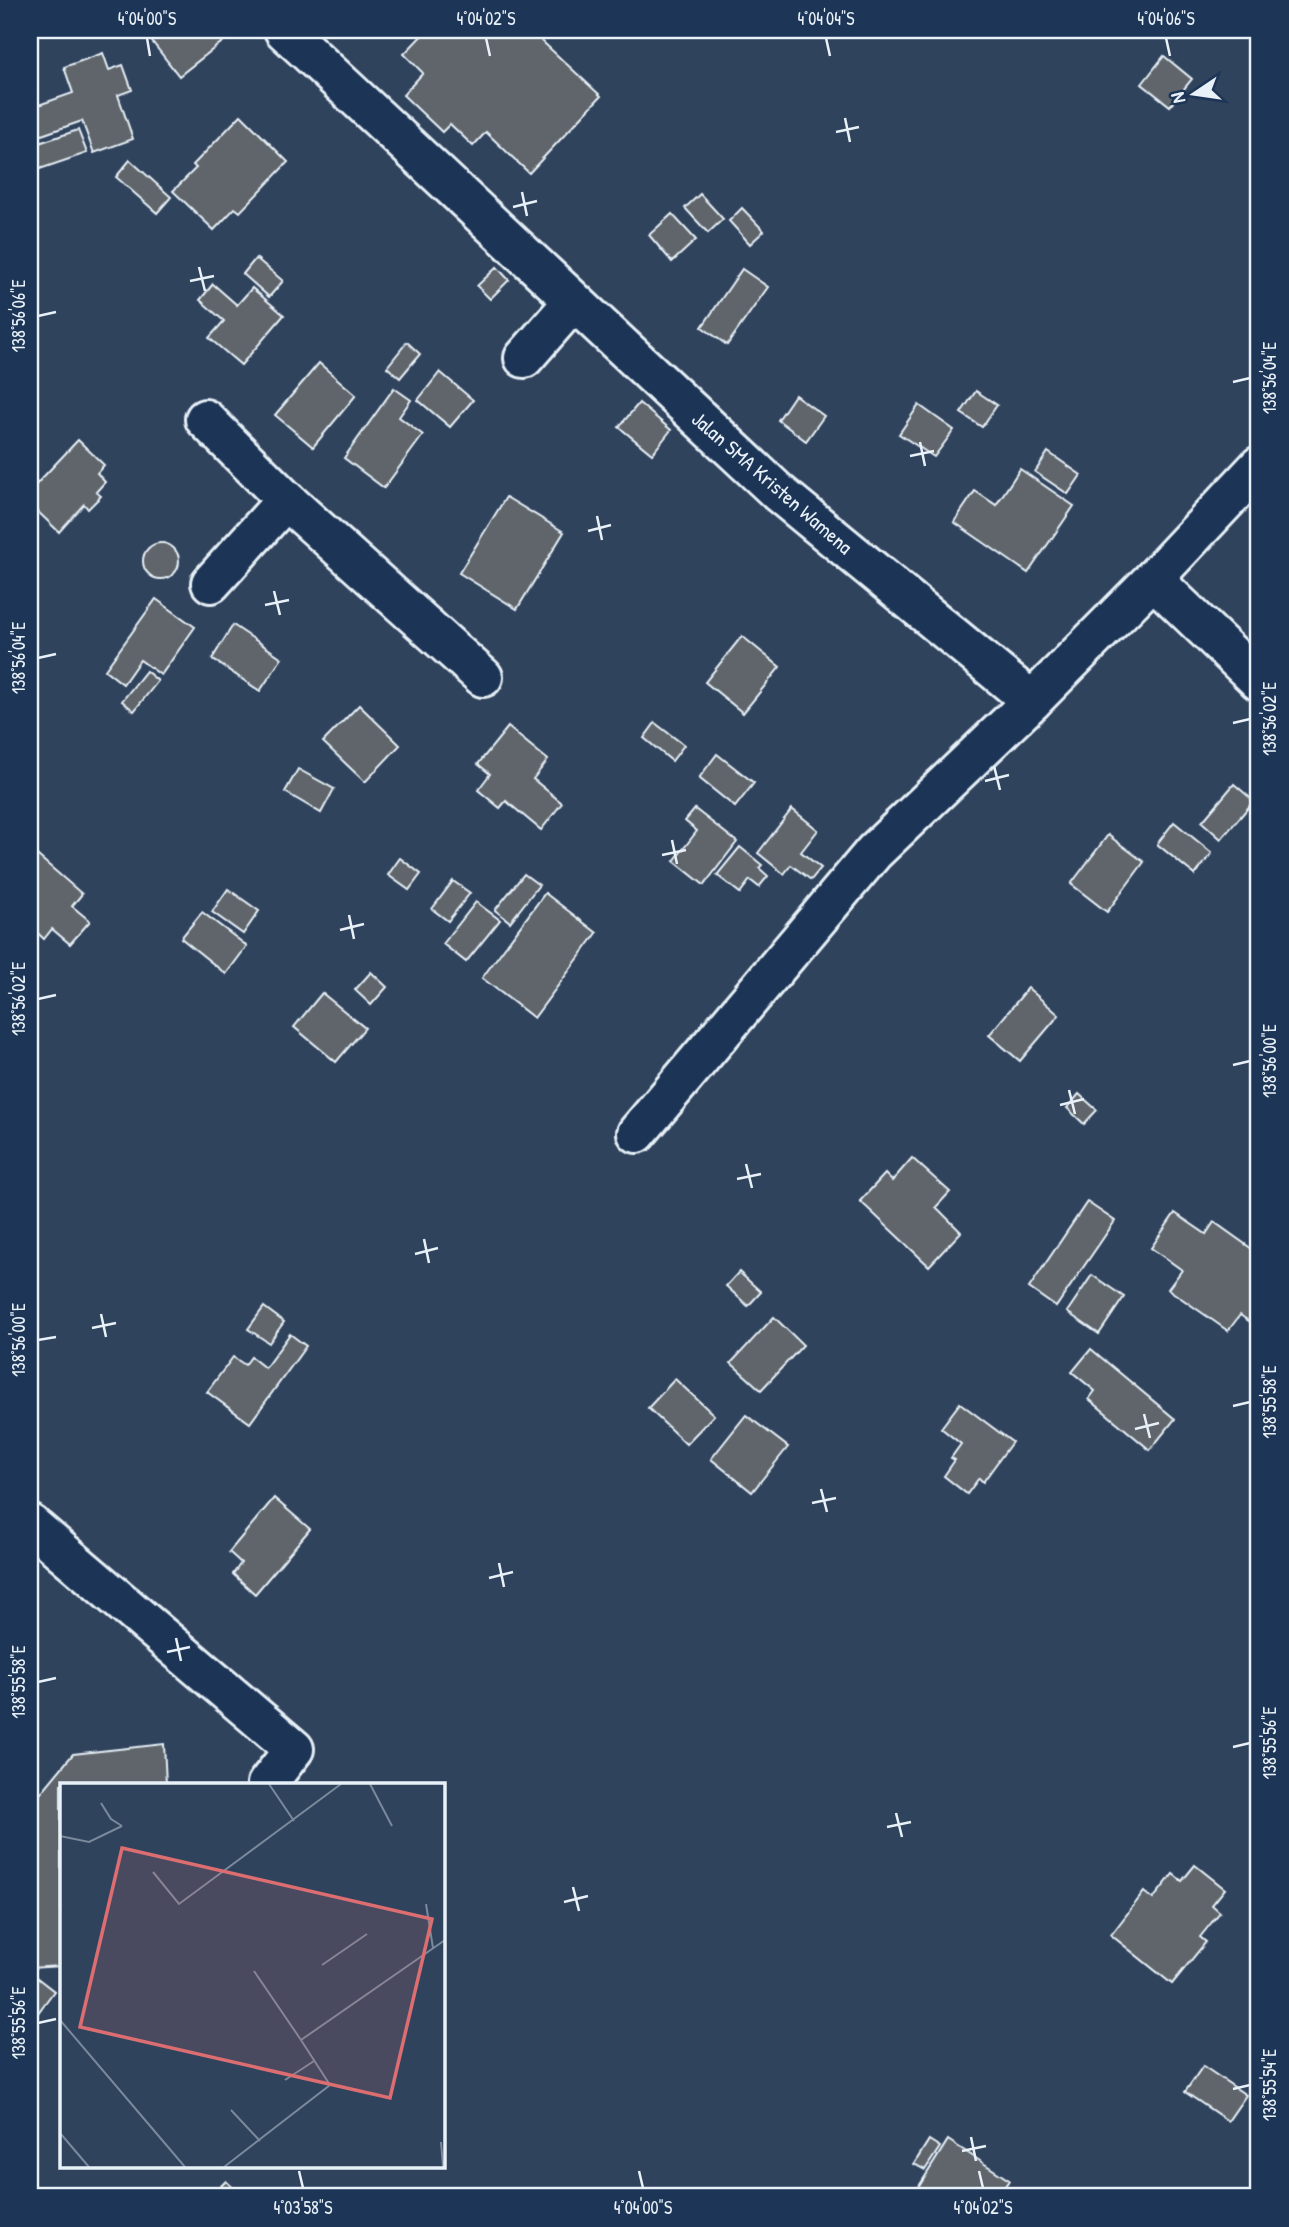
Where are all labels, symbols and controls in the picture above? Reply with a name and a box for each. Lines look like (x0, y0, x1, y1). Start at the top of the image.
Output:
text: 4°04'00"S (118, 6, 176, 31)
text: 4°04'02"S (457, 6, 515, 31)
text: 4°04'04"S (797, 6, 855, 31)
text: 4°04'06"S (1137, 6, 1195, 31)
north arrow (1160, 60, 1230, 130)
text: N (1164, 90, 1191, 106)
text: 138°56'06"E (6, 279, 31, 352)
text: 138°56'04"E (1257, 342, 1282, 414)
street label: Jalan SMA Kristen Wamena (686, 405, 859, 561)
text: 138°56'04"E (6, 622, 31, 694)
text: 138°56'02"E (1257, 682, 1282, 756)
text: 138°56'02"E (6, 962, 31, 1036)
text: 138°56'00"E (1257, 1024, 1282, 1098)
text: 138°56'00"E (6, 1303, 31, 1377)
text: 138°55'58"E (1257, 1365, 1282, 1439)
text: 138°55'58"E (6, 1645, 31, 1719)
text: 138°55'56"E (1257, 1706, 1282, 1779)
inset map (60, 1783, 444, 2168)
text: 138°55'56"E (6, 1986, 31, 2059)
text: 138°55'54"E (1257, 2049, 1282, 2121)
text: 4°03'58"S (273, 2195, 333, 2220)
text: 4°04'00"S (614, 2195, 672, 2220)
text: 4°04'02"S (954, 2195, 1012, 2220)

